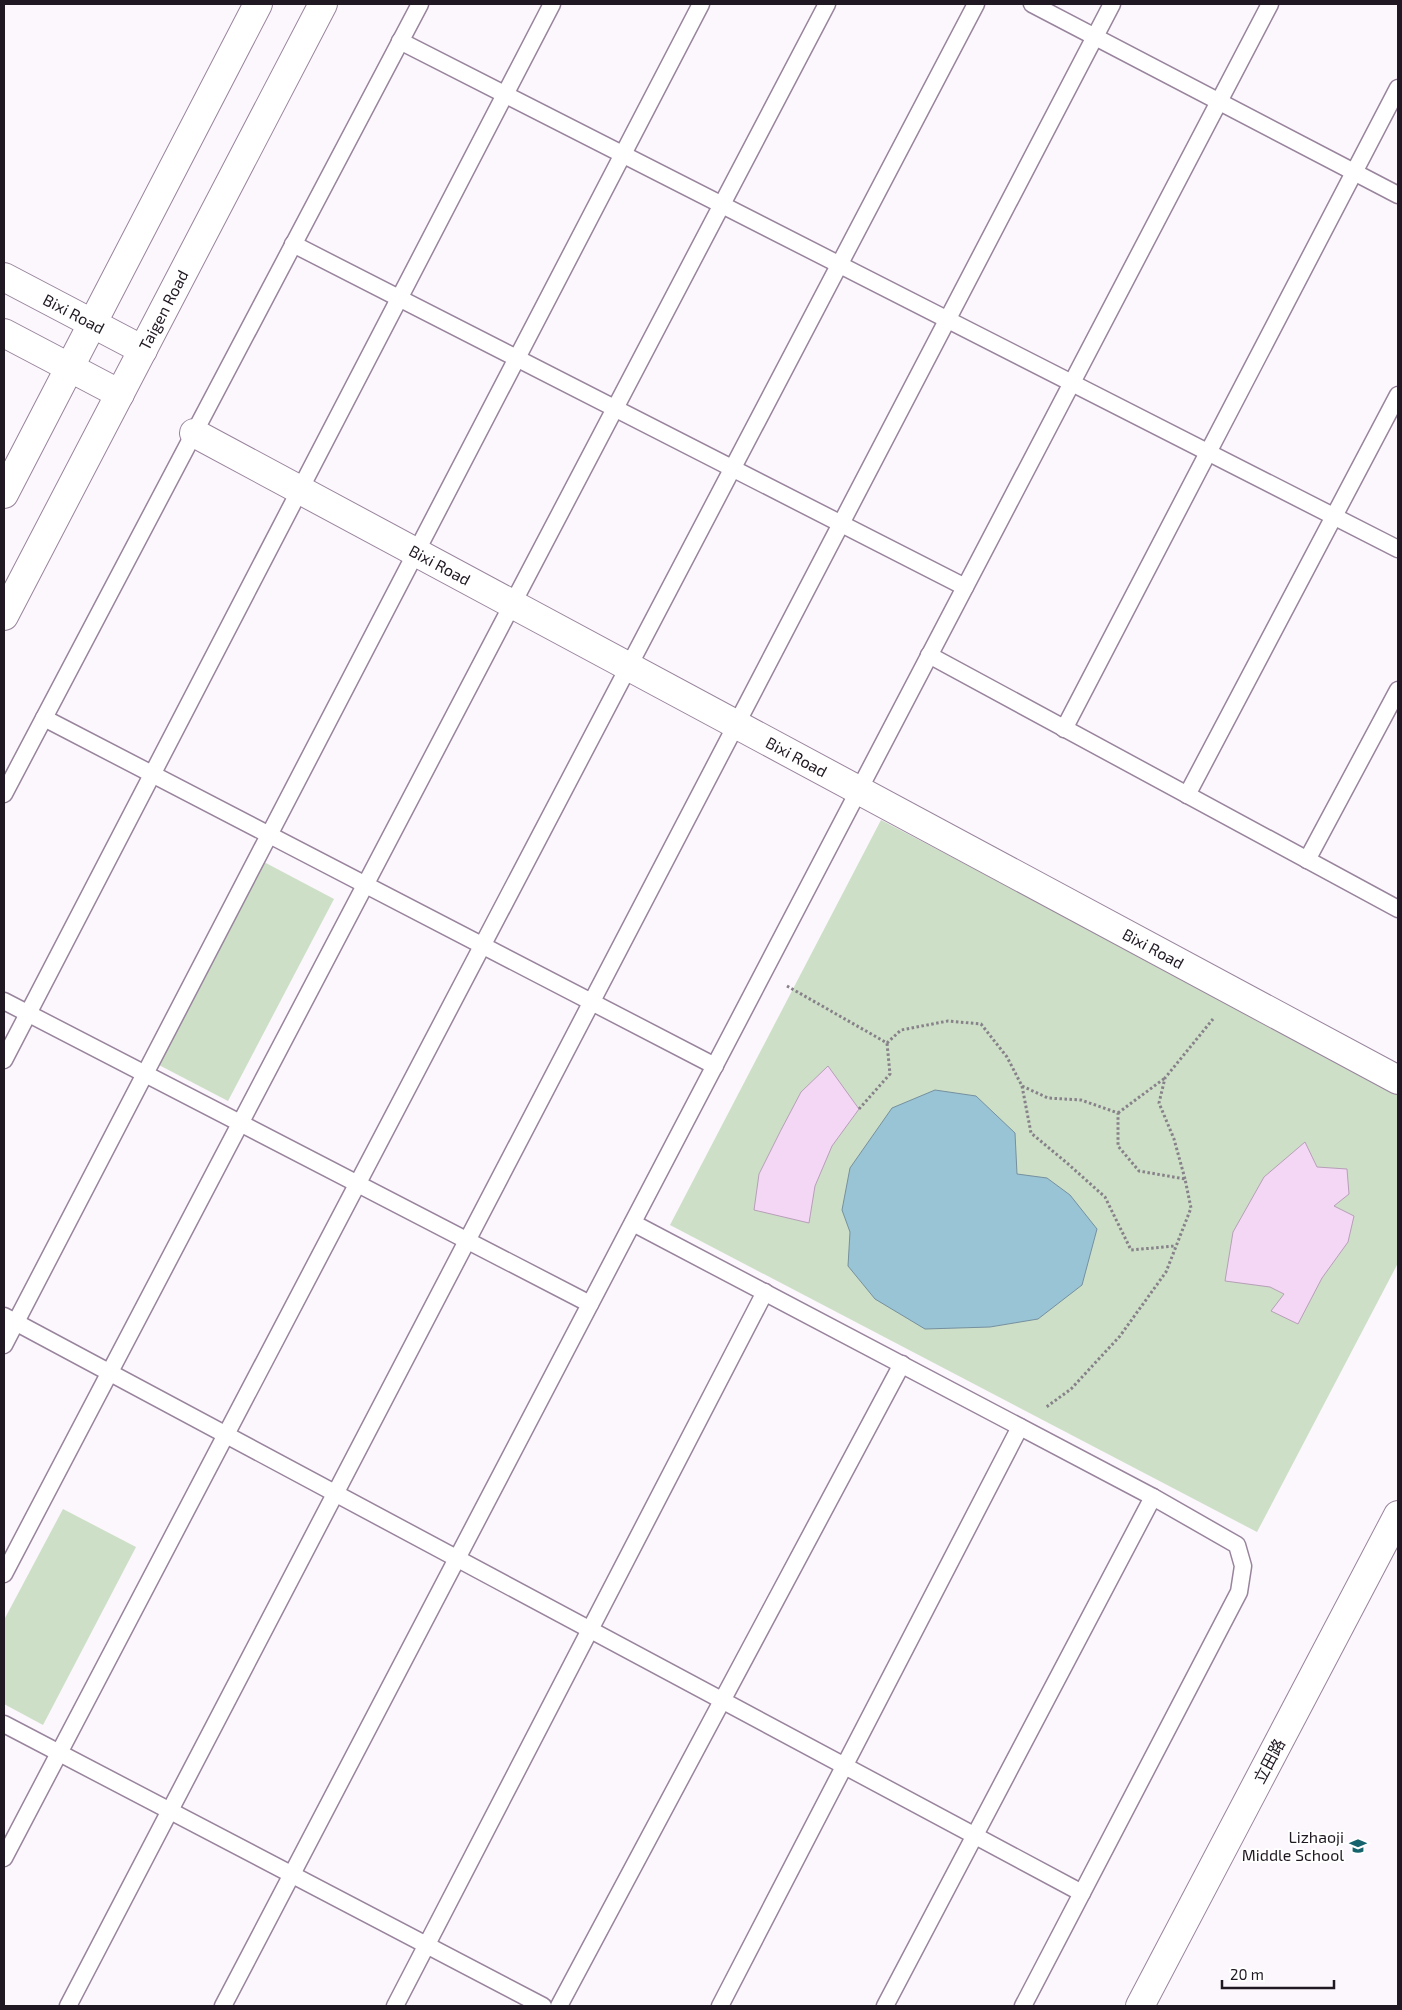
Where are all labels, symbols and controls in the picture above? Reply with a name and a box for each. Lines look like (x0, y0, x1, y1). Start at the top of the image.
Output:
street label: Taigen Road (134, 267, 192, 353)
street label: Bixi Road (40, 289, 108, 337)
street label: Bixi Road (406, 540, 474, 589)
street label: Bixi Road (763, 732, 831, 781)
street label: Bixi Road (1120, 924, 1187, 972)
street label: 立田路 (1249, 1735, 1288, 1786)
place label: Lizhaoji Middle School (1242, 1827, 1344, 1864)
school or university icon: Lizhaoji Middle School (1348, 1836, 1368, 1856)
scale bar (1222, 1958, 1334, 1990)
text: 20 m (1230, 1965, 1264, 1983)

